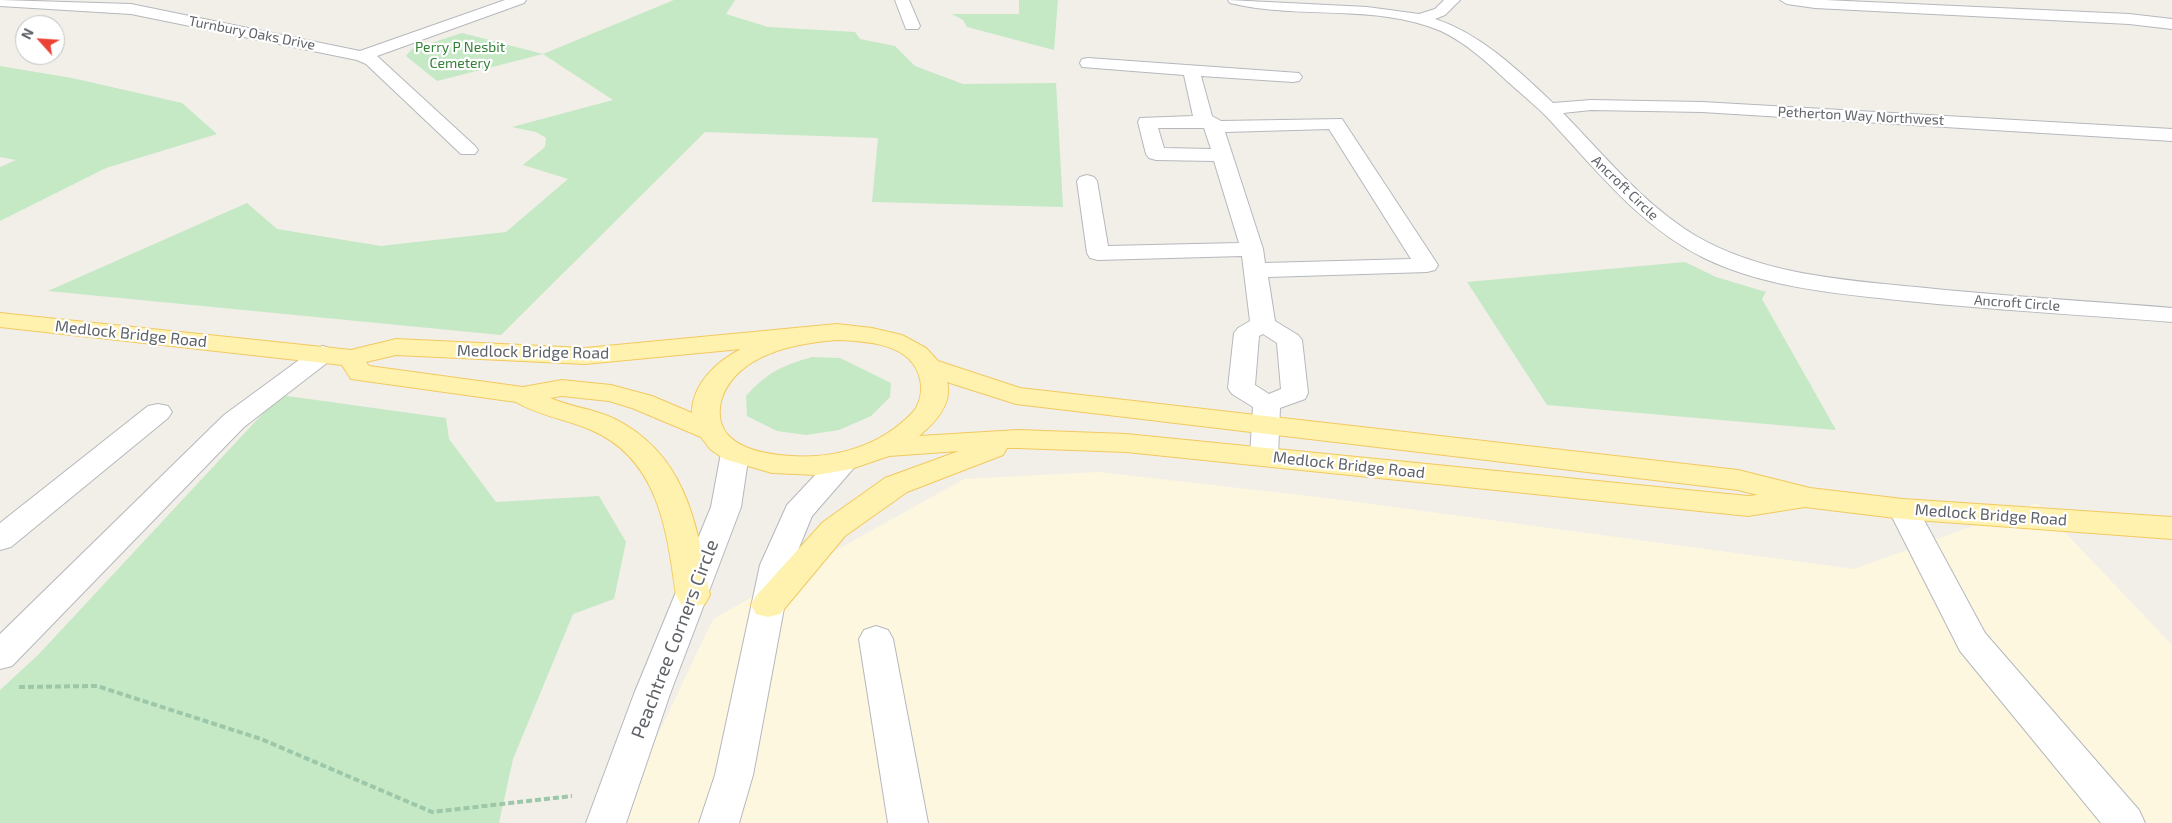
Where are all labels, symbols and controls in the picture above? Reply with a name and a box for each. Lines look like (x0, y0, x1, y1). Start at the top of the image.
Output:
street label: Turnbury Oaks Drive (187, 13, 317, 53)
north arrow (15, 15, 65, 65)
text: N (17, 25, 37, 42)
park label: Perry P Nesbit Cemetery (415, 39, 505, 72)
street label: Petherton Way Northwest (1777, 103, 1945, 129)
street label: Ancroft Circle (1588, 152, 1662, 224)
street label: Ancroft Circle (1973, 292, 2061, 314)
street label: Medlock Bridge Road (54, 316, 208, 352)
street label: Medlock Bridge Road (457, 341, 609, 363)
street label: Medlock Bridge Road (1272, 447, 1426, 483)
street label: Medlock Bridge Road (1914, 500, 2068, 530)
street label: Peachtree Corners Circle (626, 536, 724, 742)

